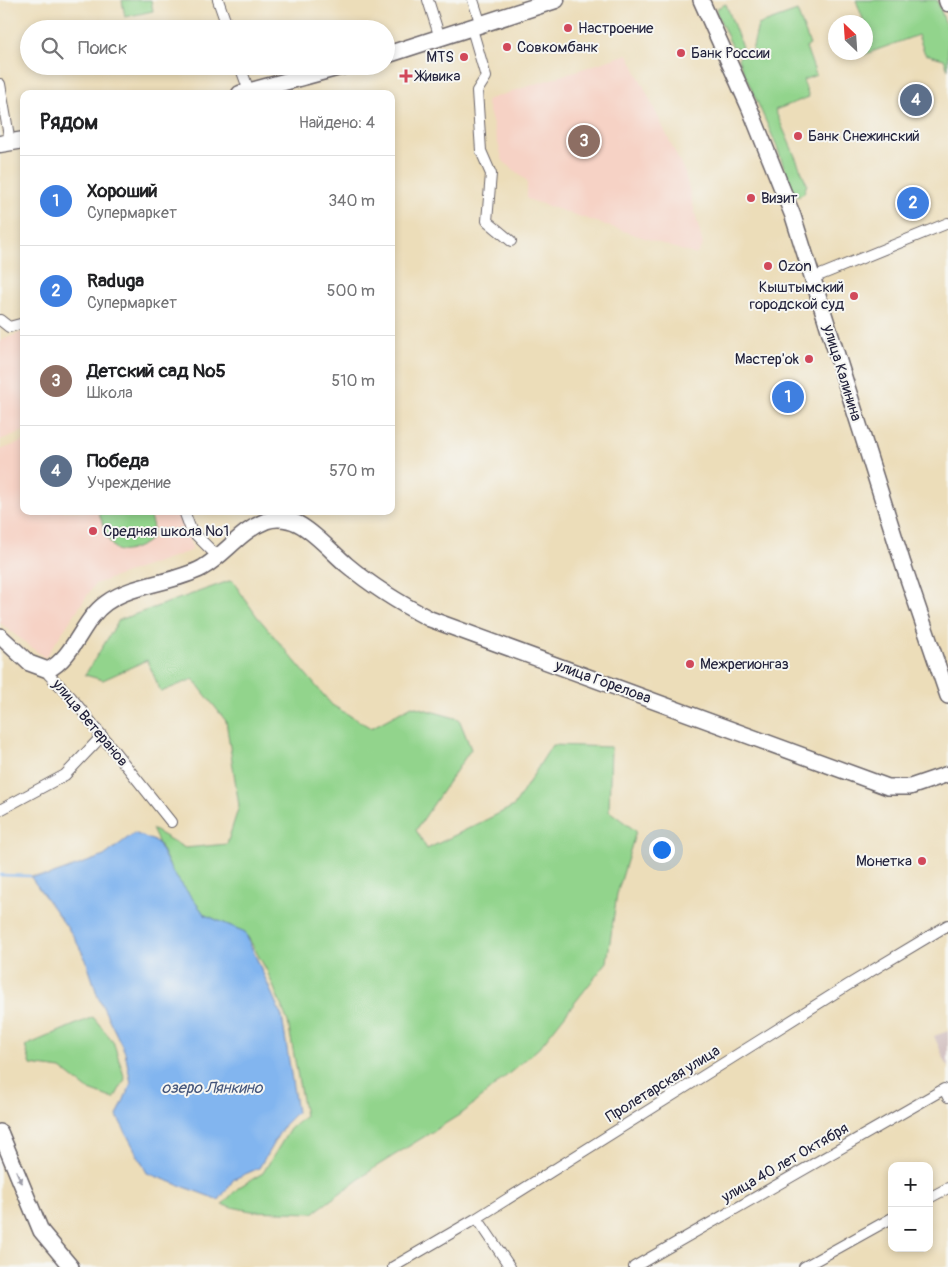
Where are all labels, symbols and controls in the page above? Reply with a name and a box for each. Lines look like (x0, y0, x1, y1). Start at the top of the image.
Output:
north arrow (828, 15, 873, 60)
place label: Настроение (578, 19, 654, 38)
search box (20, 20, 395, 75)
marker: Настроение (562, 22, 574, 34)
icon: search (38, 34, 66, 62)
text: Поиск (78, 36, 128, 60)
place label: Совкомбанк (517, 38, 598, 57)
marker: Совкомбанк (501, 41, 513, 53)
place label: Банк России (691, 44, 770, 63)
marker: Банк России (675, 47, 687, 59)
place label: MTS (426, 48, 454, 67)
marker: MTS (458, 51, 470, 63)
place label: Живика (414, 67, 460, 86)
marker: Живика (400, 70, 412, 82)
pin: 4 (900, 81, 932, 119)
text: Рядом (40, 109, 98, 136)
text: Найдено: 4 (299, 113, 375, 133)
pin: 3 (568, 122, 600, 160)
place label: Банк Снежинский (808, 127, 920, 146)
marker: Банк Снежинский (792, 130, 804, 142)
text: Хороший (87, 179, 158, 203)
pin: 2 (897, 184, 929, 222)
place label: Визит (761, 189, 798, 208)
text: 1 (53, 191, 59, 211)
text: 340 m (328, 191, 375, 211)
marker: Визит (745, 192, 757, 204)
text: Супермаркет (87, 203, 177, 223)
place label: Ozon (778, 257, 812, 276)
marker: Ozon (762, 260, 774, 272)
text: Raduga (87, 269, 144, 293)
place label: Кыштымский городской суд (750, 278, 844, 314)
text: 2 (52, 281, 60, 301)
text: 500 m (327, 281, 375, 301)
marker: Кыштымский городской суд (848, 290, 860, 302)
text: Супермаркет (87, 293, 177, 313)
street label: улица Калинина (818, 322, 866, 423)
place label: Мастер'ok (735, 350, 800, 369)
marker: Мастер'ok (803, 353, 815, 365)
text: Детский сад №5 (87, 359, 226, 383)
text: 3 (52, 371, 60, 391)
text: 510 m (331, 371, 375, 391)
pin: 1 (772, 378, 804, 416)
text: Школа (87, 383, 133, 403)
text: Победа (87, 449, 149, 473)
text: 4 (51, 461, 61, 481)
text: 570 m (329, 461, 375, 481)
text: Учреждение (87, 473, 171, 493)
place label: Средняя школа №1 (103, 522, 229, 541)
marker: Средняя школа №1 (87, 525, 99, 537)
place label: Межрегионгаз (700, 655, 789, 674)
street label: улица Горелова (552, 656, 654, 708)
marker: Межрегионгаз (684, 658, 696, 670)
street label: улица Ветеранов (47, 675, 132, 771)
your location (649, 837, 675, 863)
place label: Монетка (856, 852, 912, 871)
marker: Монетка (916, 855, 928, 867)
street label: Пролетарская улица (602, 1041, 724, 1127)
water label: озеро Лянкино (162, 1078, 264, 1098)
street label: улица 40 лет Октября (717, 1119, 852, 1208)
map controls (888, 1162, 933, 1252)
button: + (888, 1162, 933, 1207)
one-way arrow (15, 1170, 23, 1184)
button: − (888, 1207, 933, 1252)

